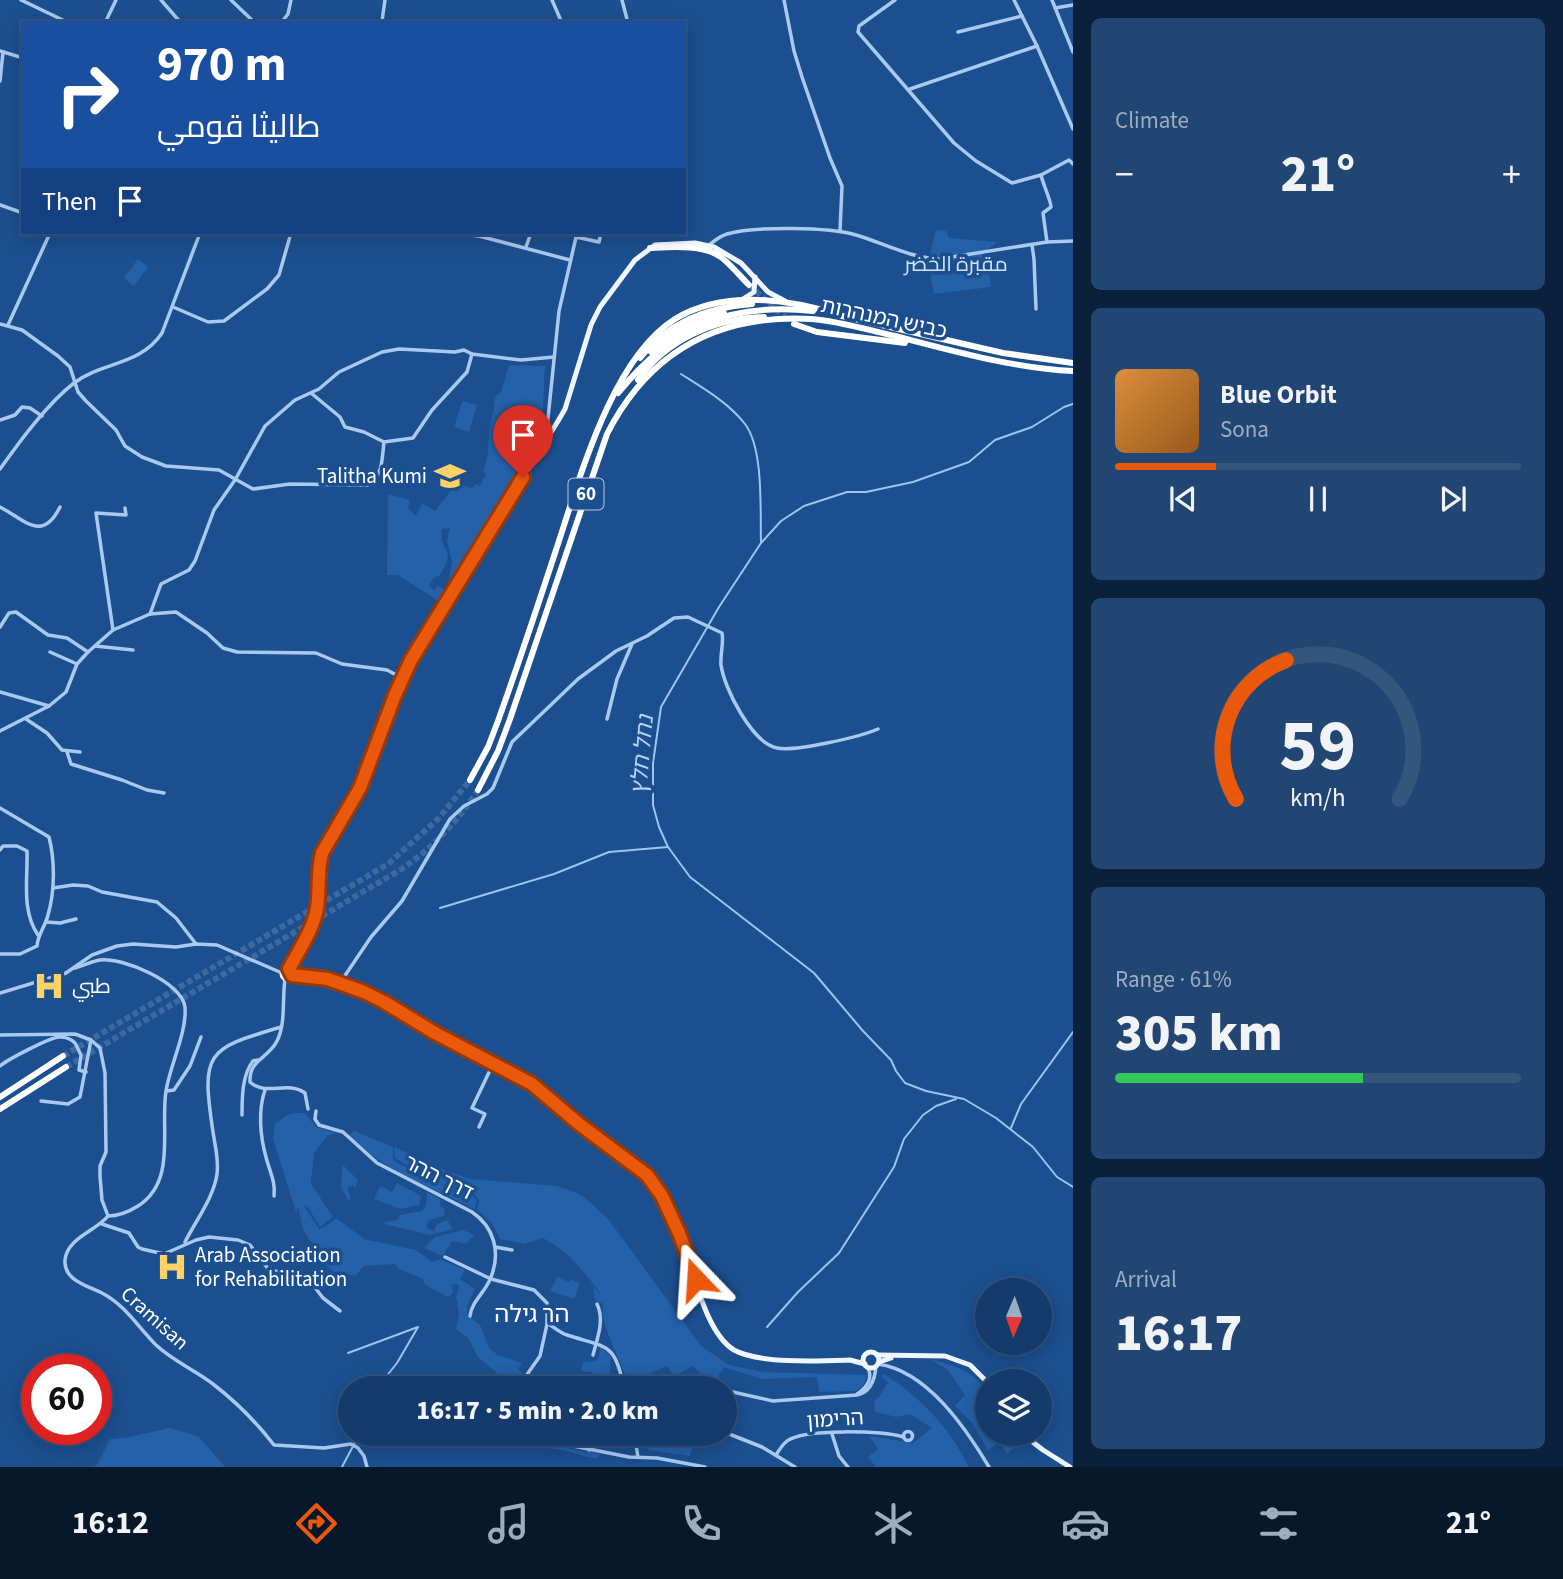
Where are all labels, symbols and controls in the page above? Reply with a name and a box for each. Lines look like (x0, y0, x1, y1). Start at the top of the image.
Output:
text: 970 m (157, 30, 286, 100)
icon: right (42, 49, 133, 140)
text: طاليثا قومي (157, 104, 320, 150)
text: Climate (1115, 104, 1189, 137)
text: 21° (1281, 138, 1355, 212)
text: − (1115, 148, 1134, 202)
text: + (1502, 148, 1521, 202)
icon: arrive (111, 182, 149, 220)
text: Then (42, 183, 97, 220)
park label: مقبرة الخضر (903, 249, 1008, 279)
street label: כביש המנהרות (818, 290, 950, 346)
text: Blue Orbit (1220, 376, 1337, 413)
pin (493, 405, 553, 477)
text: Sona (1220, 413, 1269, 446)
icon: arrive (504, 416, 542, 454)
school or university icon: Talitha Kumi (433, 459, 467, 493)
place label: Talitha Kumi (317, 461, 427, 491)
road number: 60 (568, 478, 604, 509)
icon: previous (1164, 480, 1202, 518)
icon: pause (1299, 480, 1337, 518)
icon: next (1434, 480, 1472, 518)
text: 59 (1280, 695, 1356, 799)
water label: נחל חלץ (622, 711, 662, 796)
text: km/h (1290, 780, 1346, 816)
text: Range · 61% (1115, 963, 1232, 996)
hospital icon: طبي (32, 969, 66, 1003)
place label: طبي (72, 971, 111, 1002)
text: 305 km (1115, 997, 1283, 1071)
street label: דרך ההר (399, 1147, 479, 1207)
place label: Arab Association for Rehabilitation (195, 1240, 347, 1294)
position arrow (659, 1242, 733, 1316)
hospital icon: Arab Association for Rehabilitation (155, 1250, 189, 1284)
text: Arrival (1115, 1263, 1177, 1296)
north arrow (975, 1278, 1052, 1354)
map controls (975, 1278, 1052, 1446)
street label: Cramisan (114, 1279, 196, 1357)
district label: הר גילה (494, 1297, 570, 1332)
text: 16:17 (1115, 1297, 1242, 1371)
speed limit sign: 60 (21, 1354, 112, 1445)
button: layers (975, 1369, 1052, 1446)
text: 16:17 · 5 min · 2.0 km (416, 1392, 659, 1429)
street label: הרימון (805, 1402, 865, 1436)
icon: directions (292, 1499, 341, 1548)
icon: music (484, 1499, 533, 1548)
icon: phone (677, 1499, 726, 1548)
icon: climate (869, 1499, 918, 1548)
icon: car (1061, 1499, 1110, 1548)
icon: filters (1254, 1499, 1303, 1548)
text: 16:12 (72, 1500, 149, 1546)
text: 21° (1446, 1500, 1491, 1546)

